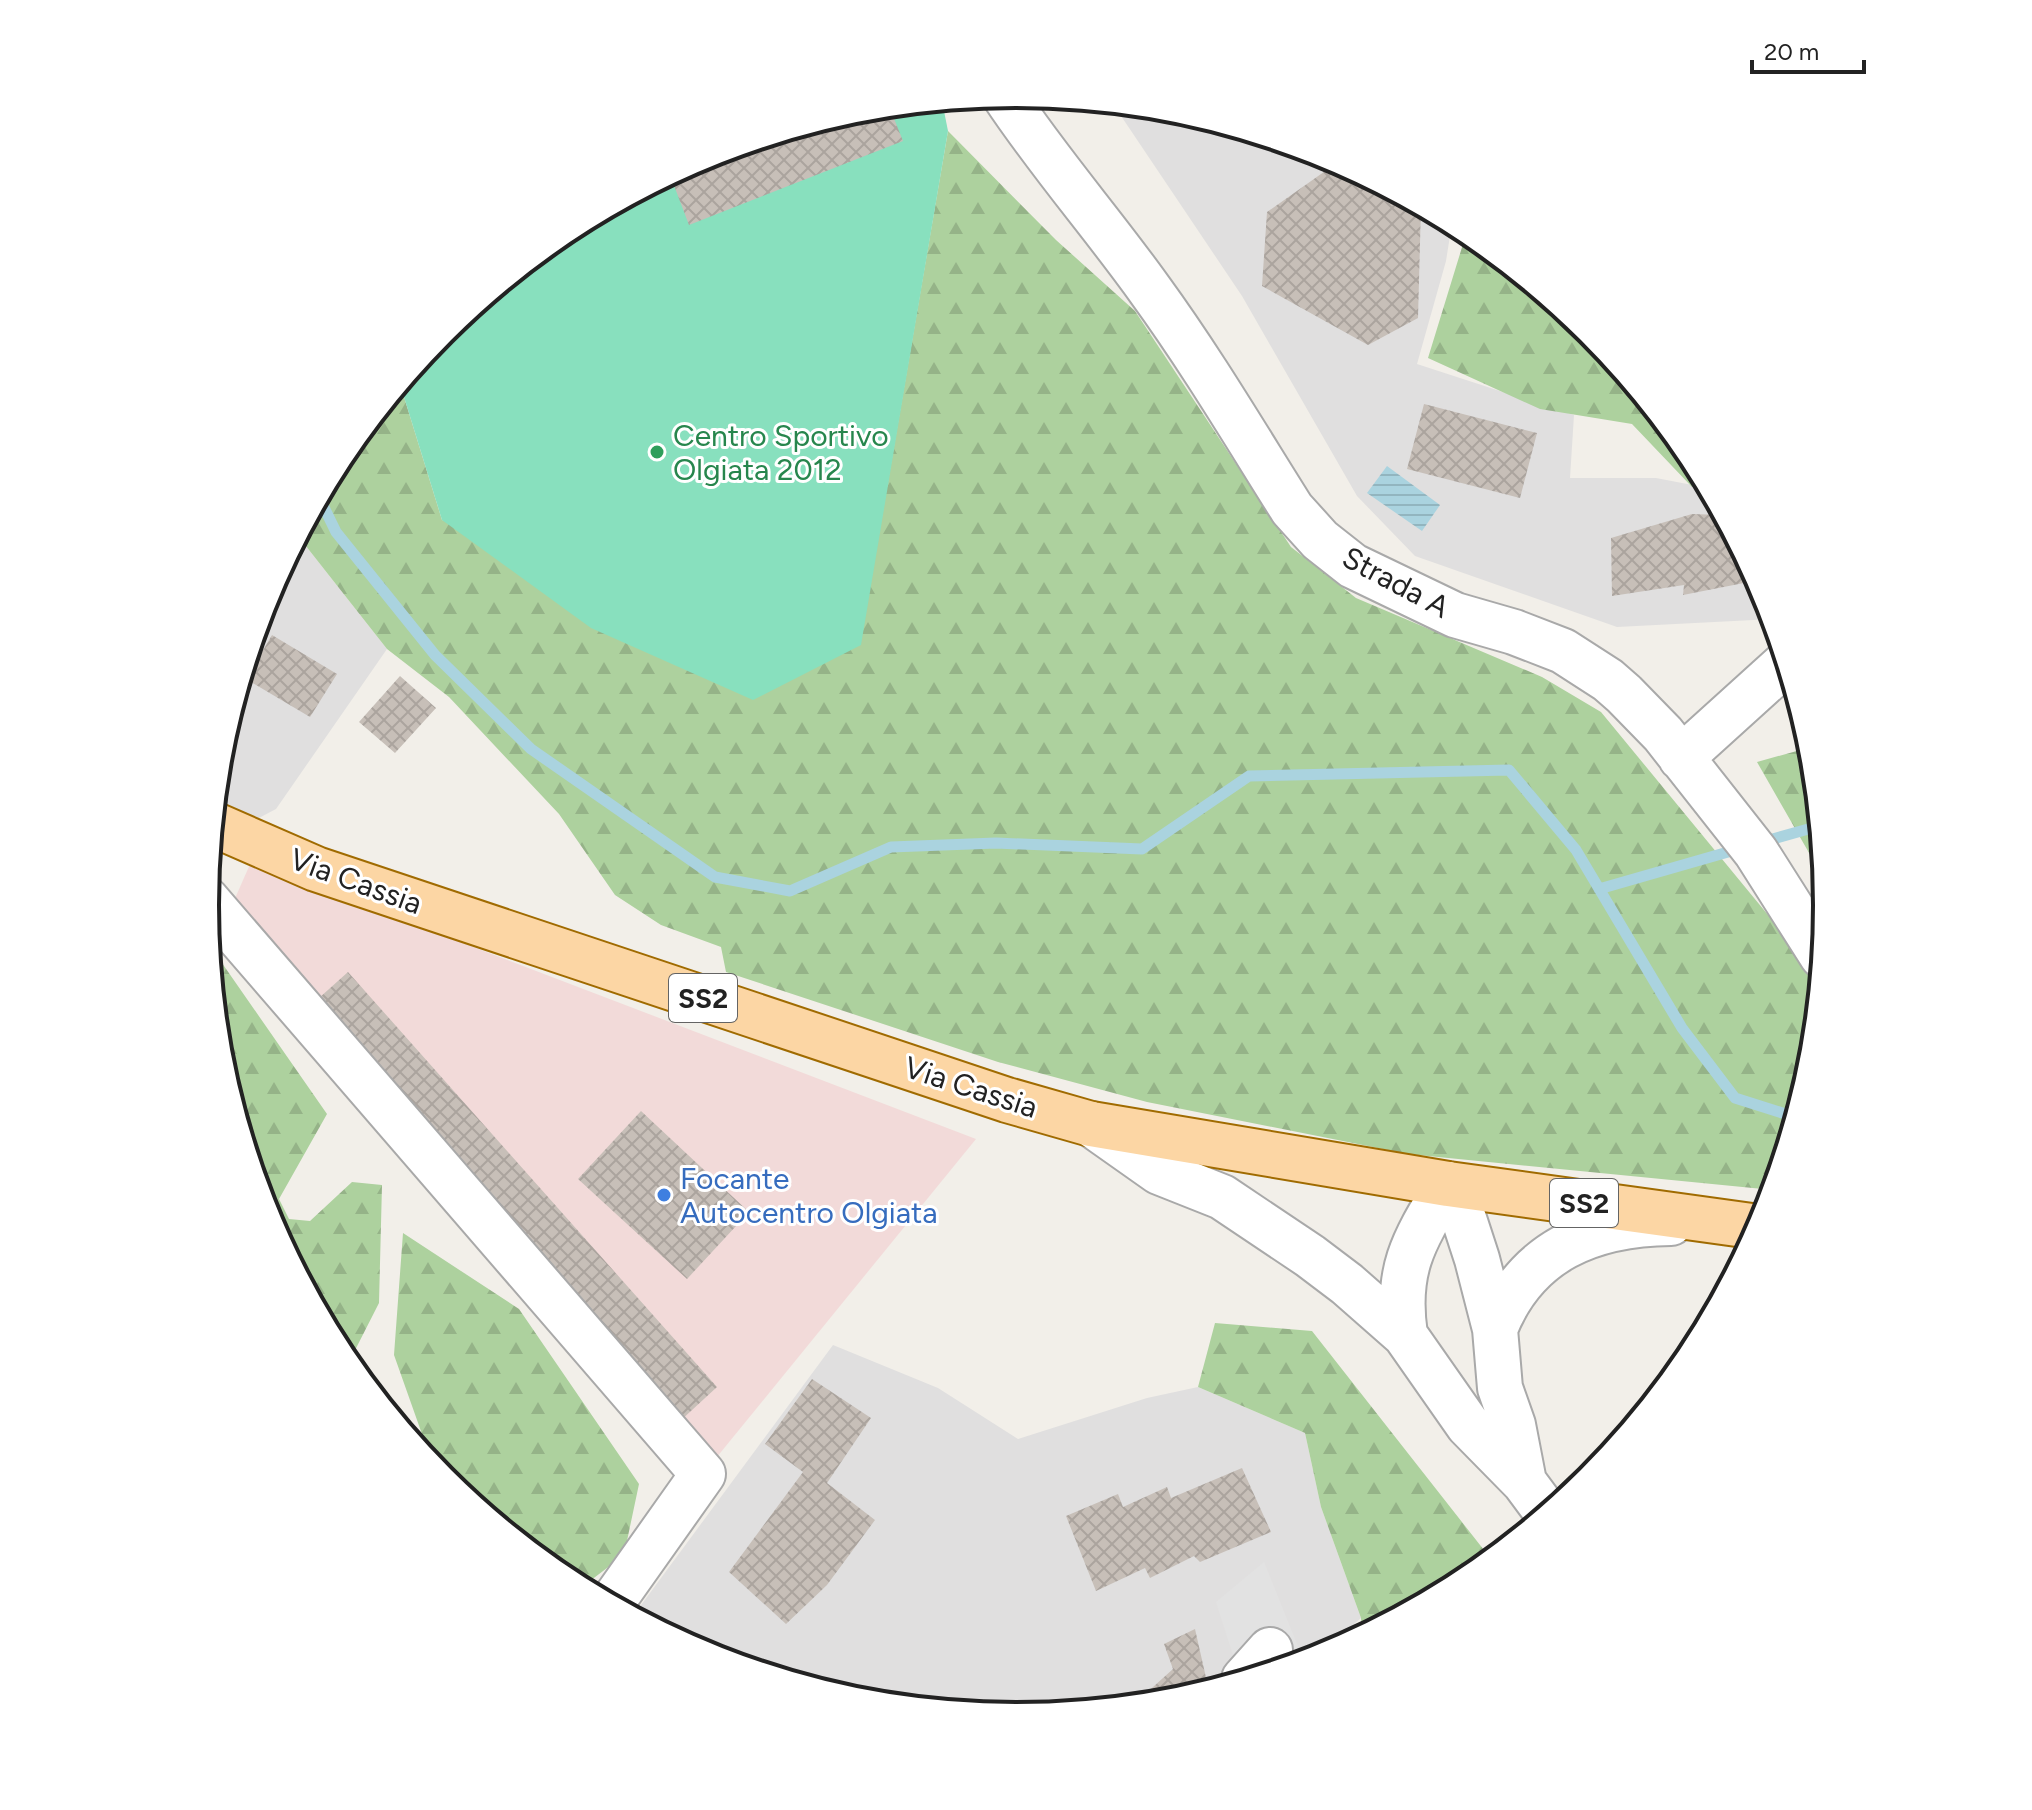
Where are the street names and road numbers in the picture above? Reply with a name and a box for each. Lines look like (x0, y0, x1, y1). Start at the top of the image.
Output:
street label: Strada A (1336, 538, 1456, 626)
street label: Via Cassia (285, 840, 427, 922)
road number: SS2 (669, 974, 737, 1022)
street label: Via Cassia (900, 1048, 1042, 1126)
road number: SS2 (1550, 1179, 1618, 1227)

